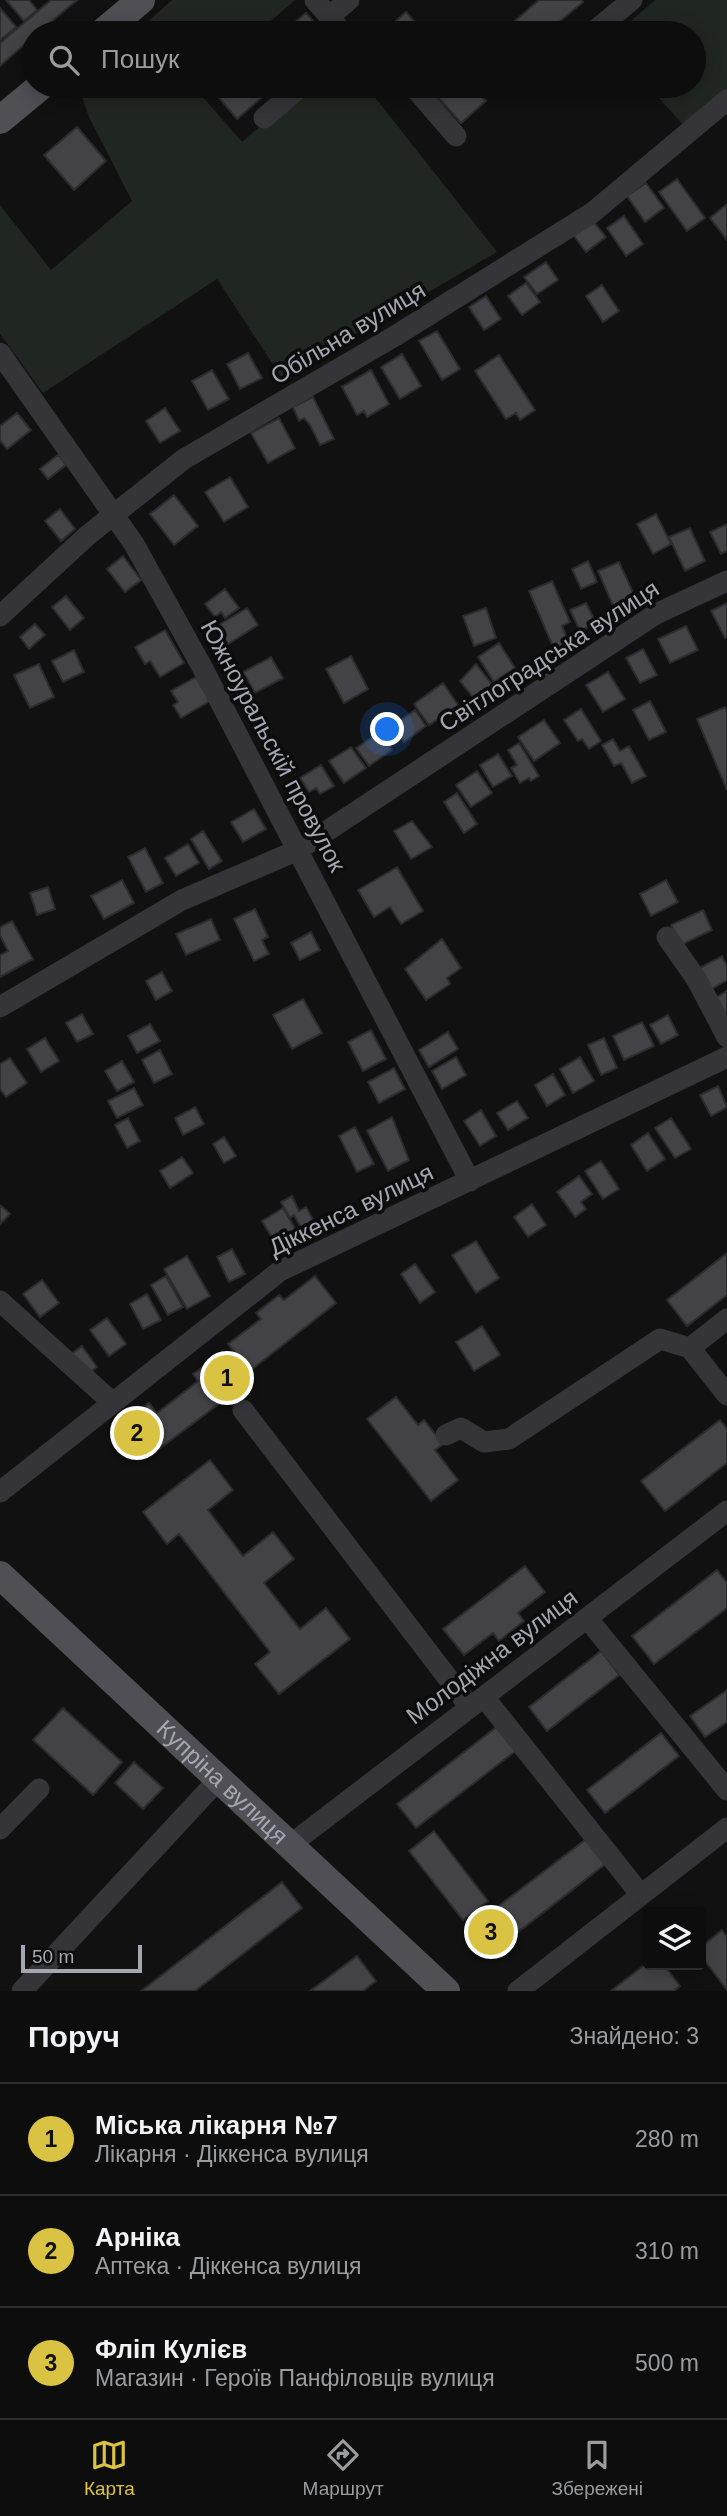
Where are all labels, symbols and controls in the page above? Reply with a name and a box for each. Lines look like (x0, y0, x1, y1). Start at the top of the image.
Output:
search box (21, 21, 706, 98)
icon: search (45, 41, 83, 79)
text: Пошук (101, 44, 179, 74)
street label: Обільна вулиця (266, 276, 430, 389)
street label: Світлоградська вулиця (434, 574, 664, 737)
street label: Южноуральскій провулок (196, 615, 352, 877)
your location (370, 712, 404, 746)
street label: Діккенса вулиця (264, 1158, 437, 1261)
pin: 1 (204, 1352, 250, 1404)
pin: 2 (114, 1407, 160, 1459)
street label: Молодіжна вулиця (401, 1584, 582, 1730)
street label: Купріна вулиця (152, 1715, 294, 1849)
pin: 3 (468, 1906, 514, 1958)
map controls (643, 1907, 706, 1970)
button: layers (643, 1907, 706, 1970)
scale bar (21, 1942, 142, 1974)
text: 50 m (32, 1946, 74, 1967)
text: Поруч (28, 2020, 120, 2053)
text: Знайдено: 3 (569, 2023, 699, 2049)
text: Міська лікарня №7 (95, 2110, 338, 2140)
text: 1 (45, 2126, 57, 2152)
text: 280 m (635, 2126, 699, 2152)
text: Лікарня · Діккенса вулиця (95, 2141, 369, 2167)
text: Арніка (95, 2222, 180, 2252)
text: 2 (45, 2238, 57, 2264)
text: 310 m (635, 2238, 699, 2264)
text: Аптека · Діккенса вулиця (95, 2253, 362, 2279)
text: Фліп Кулієв (95, 2334, 247, 2364)
text: 3 (45, 2350, 57, 2376)
text: 500 m (635, 2350, 699, 2376)
text: Магазин · Героїв Панфіловців вулиця (95, 2365, 495, 2391)
tab: Карта (84, 2436, 135, 2500)
tab: Маршрут (303, 2436, 384, 2500)
tab: Збережені (551, 2436, 643, 2500)

